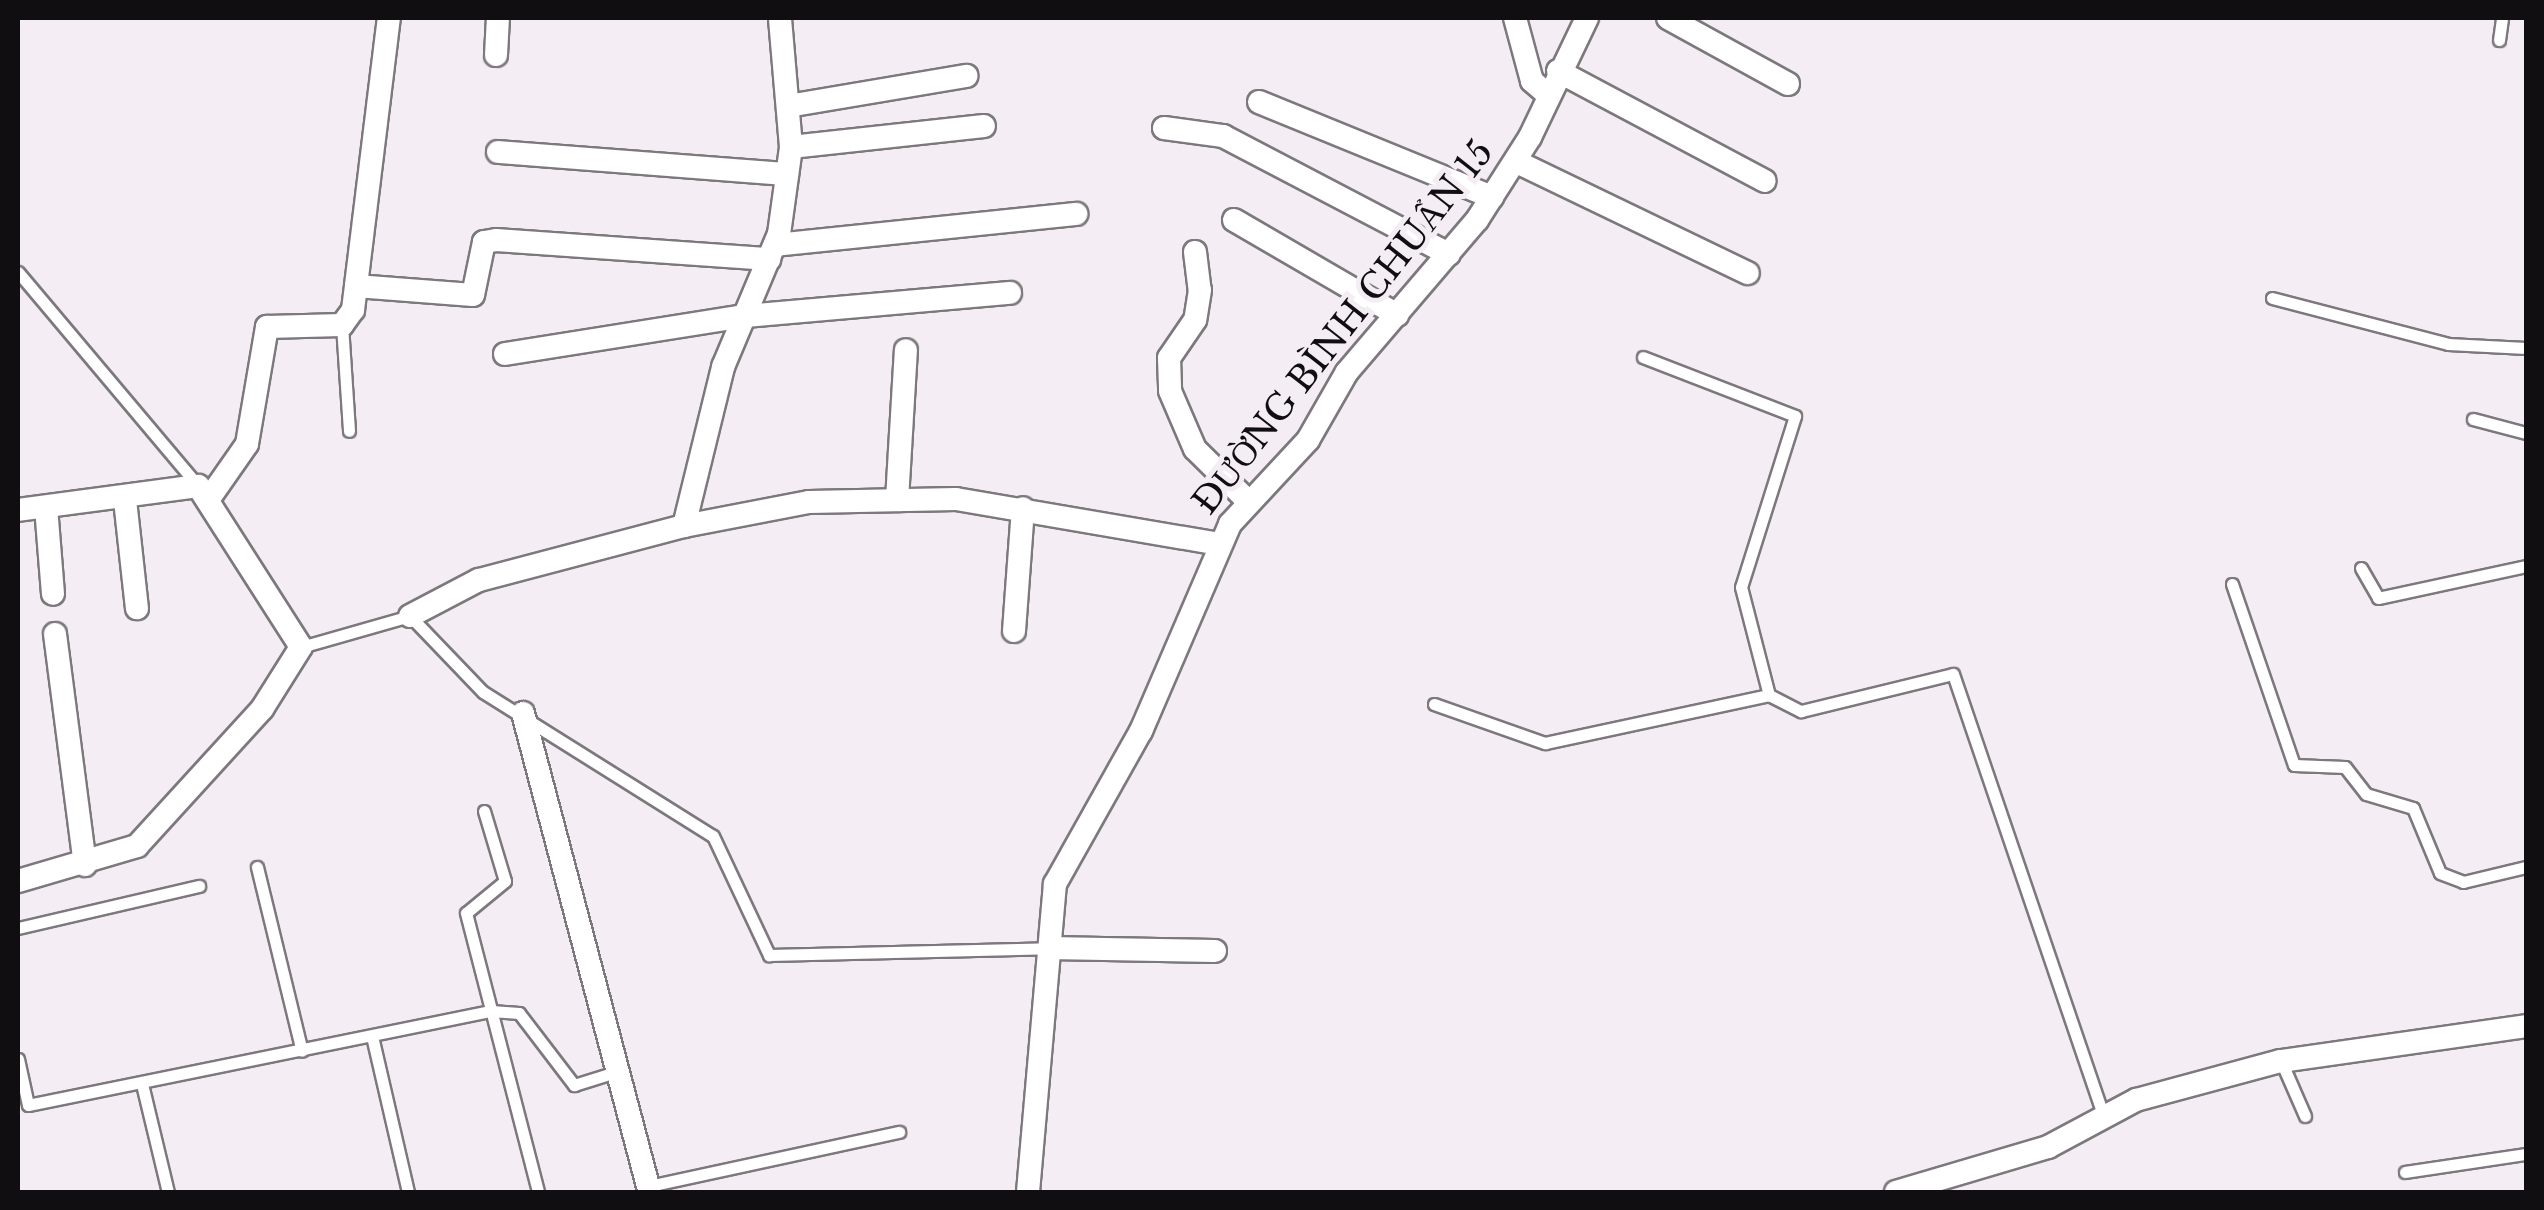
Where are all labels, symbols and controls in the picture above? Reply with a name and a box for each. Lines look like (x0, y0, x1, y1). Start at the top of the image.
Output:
street label: ĐƯỜNG BÌNH CHUẨN 15 (1184, 132, 1502, 522)

